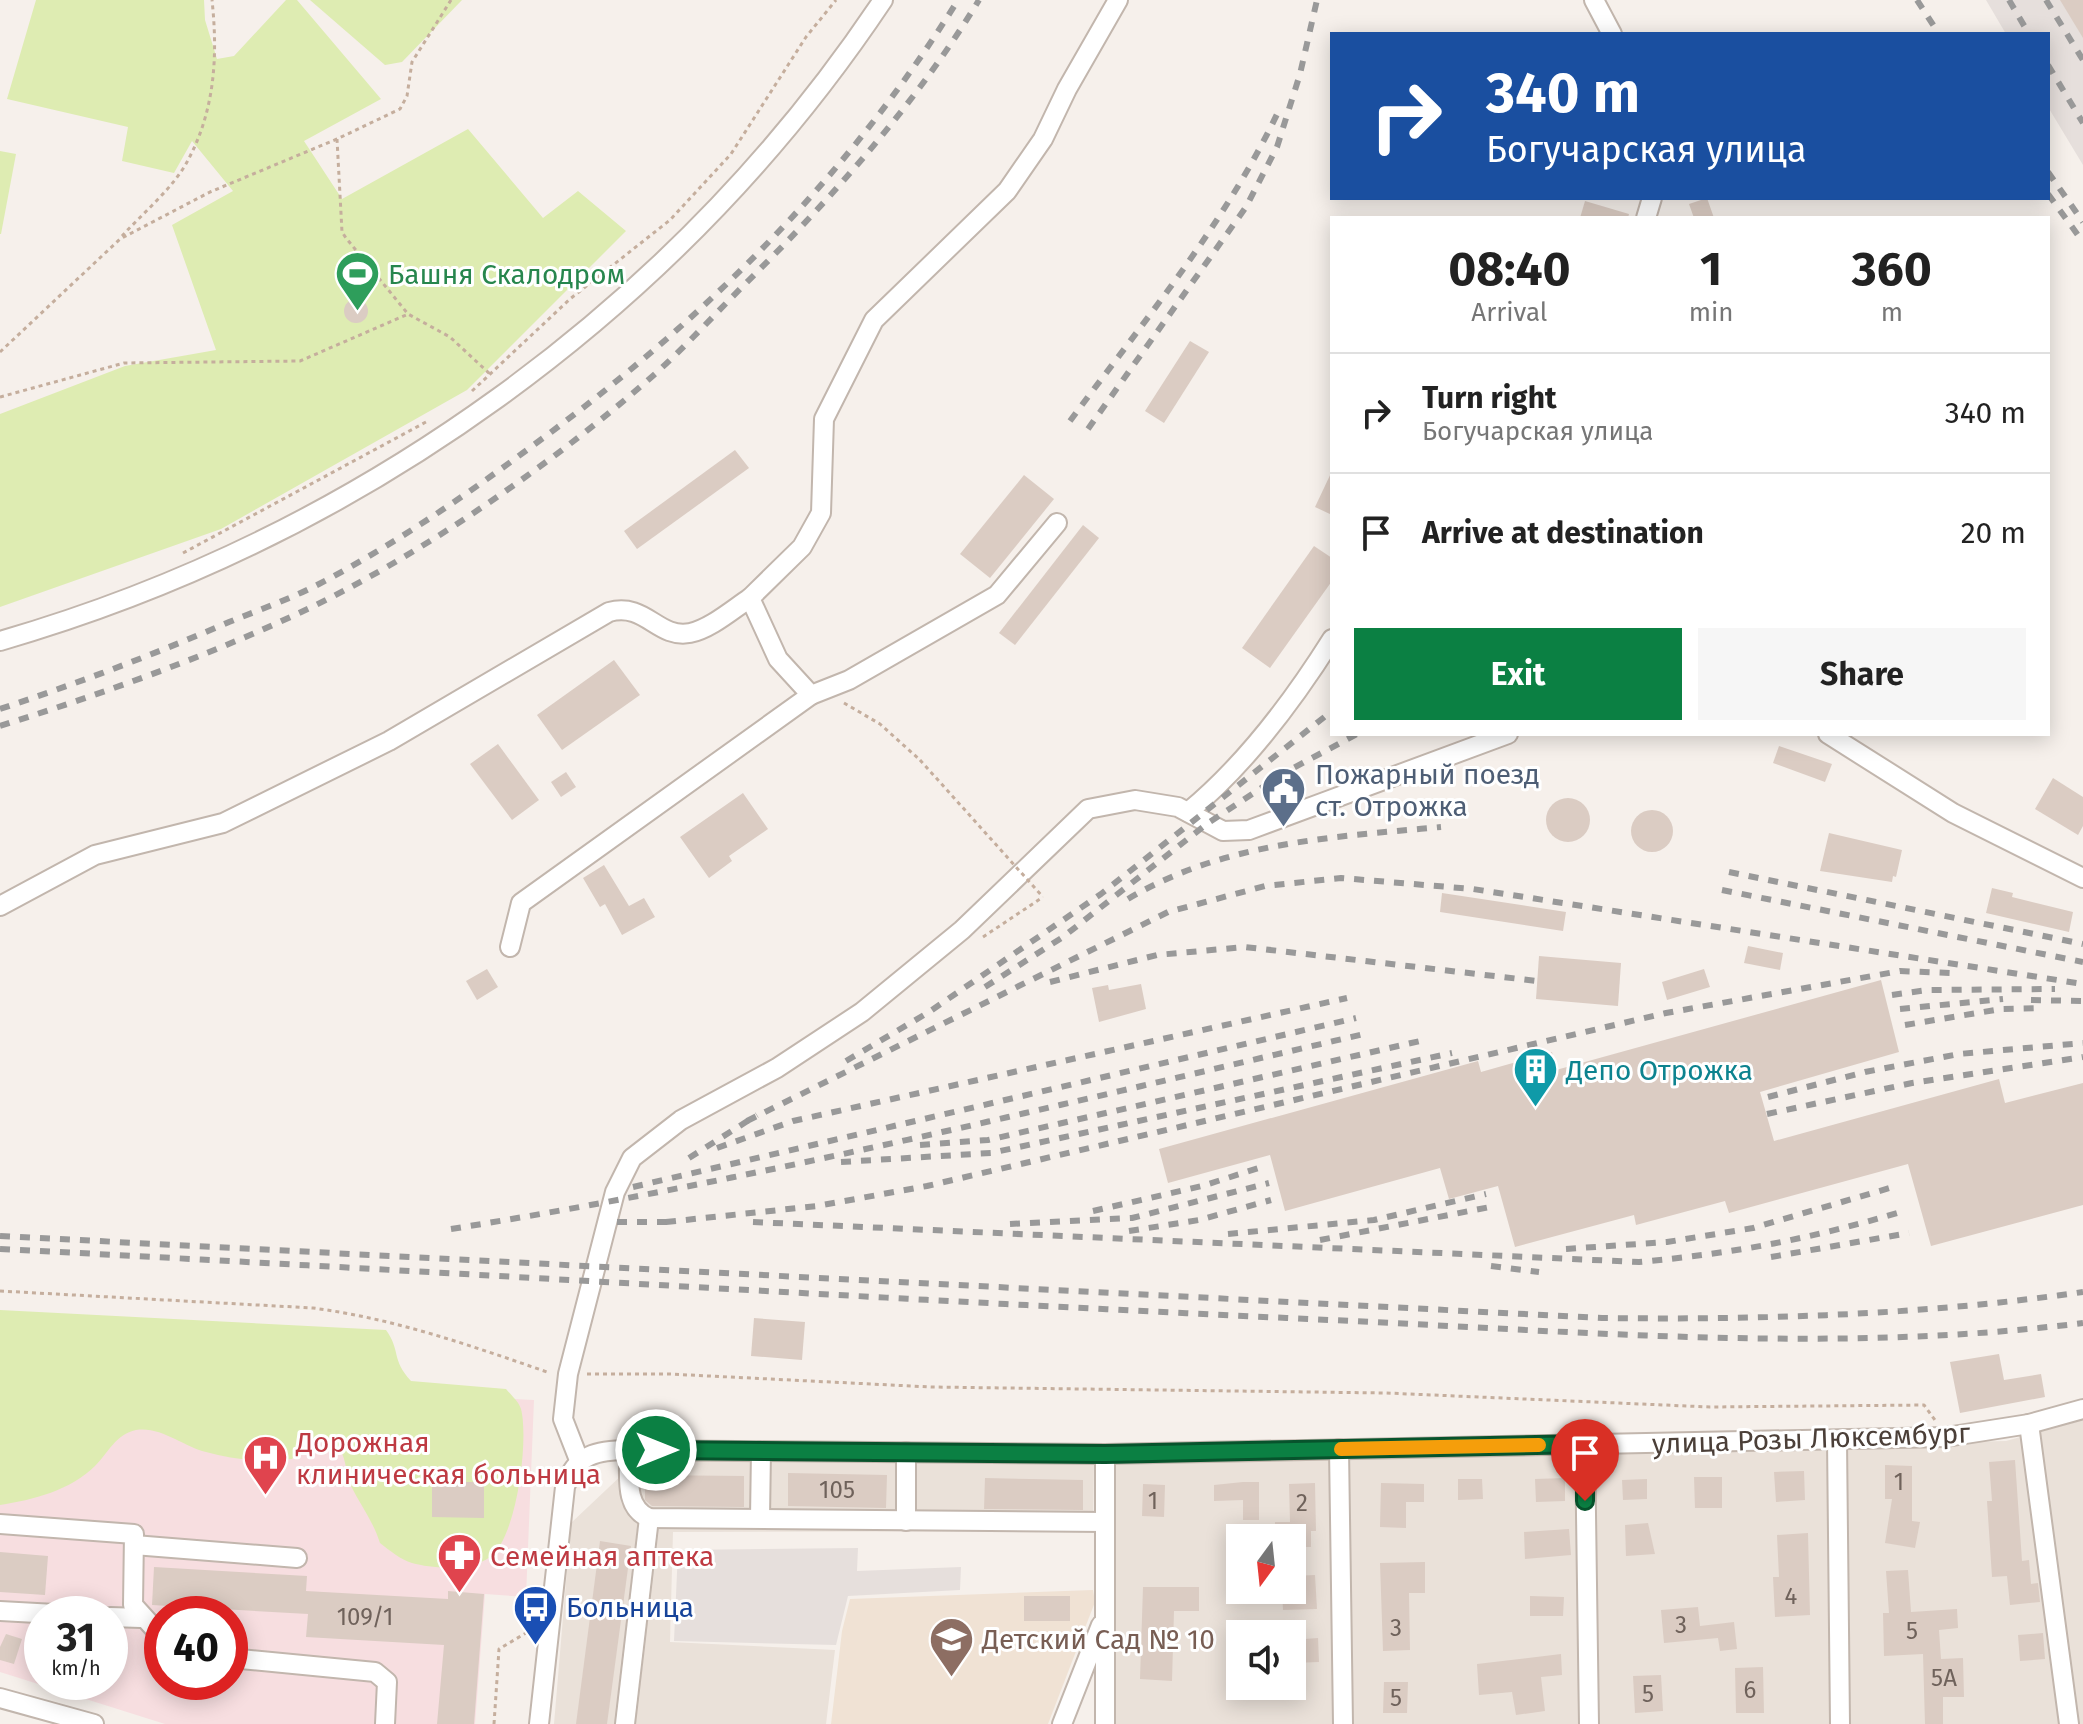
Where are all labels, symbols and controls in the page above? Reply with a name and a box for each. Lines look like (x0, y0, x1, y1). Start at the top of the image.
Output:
text: 340 m (1486, 60, 1640, 127)
icon: right (1354, 64, 1458, 168)
text: Богучарская улица (1486, 128, 1806, 172)
text: 08:40 (1448, 240, 1571, 298)
text: 1 (1700, 240, 1722, 298)
text: 360 (1852, 240, 1932, 298)
sports icon: Башня Скалодром (333, 250, 381, 313)
place label: Башня Скалодром (388, 258, 625, 291)
text: Arrival (1471, 297, 1547, 328)
text: min (1689, 297, 1734, 328)
text: m (1881, 297, 1903, 328)
text: Turn right (1422, 380, 1557, 416)
icon: right (1354, 391, 1398, 435)
text: 340 m (1945, 395, 2026, 431)
text: Богучарская улица (1422, 416, 1653, 447)
icon: arrive (1354, 511, 1398, 555)
text: Arrive at destination (1422, 515, 1704, 551)
text: 20 m (1961, 515, 2026, 551)
button: Exit (1354, 628, 1682, 720)
button: Share (1698, 628, 2026, 720)
place label: Пожарный поезд ст. Отрожка (1315, 758, 1540, 823)
public building icon: Пожарный поезд ст. Отрожка (1260, 766, 1308, 829)
building icon: Депо Отрожка (1511, 1046, 1559, 1109)
place label: Депо Отрожка (1565, 1054, 1753, 1087)
position arrow (614, 1408, 698, 1492)
street label: улица Розы Люксембург (1651, 1416, 1971, 1461)
pin (1551, 1419, 1619, 1501)
place label: Дорожная клиническая больница (295, 1426, 601, 1491)
icon: arrive (1563, 1431, 1607, 1475)
hospital icon: Дорожная клиническая больница (241, 1434, 289, 1497)
house number: 1 (1894, 1468, 1904, 1496)
house number: 105 (819, 1476, 855, 1504)
house number: 1 (1148, 1487, 1158, 1515)
house number: 2 (1296, 1489, 1308, 1517)
north arrow (1226, 1524, 1306, 1604)
map controls (1226, 1524, 1306, 1700)
pharmacy icon: Семейная аптека (435, 1532, 483, 1595)
place label: Семейная аптека (490, 1540, 714, 1573)
house number: 4 (1785, 1582, 1798, 1610)
bus stop icon: Больница (511, 1583, 559, 1646)
place label: Больница (566, 1591, 694, 1624)
speed limit sign: 40 (144, 1596, 248, 1700)
house number: 109/1 (337, 1603, 393, 1631)
house number: 3 (1675, 1611, 1687, 1639)
text: 31 (57, 1614, 95, 1662)
house number: 3 (1390, 1614, 1402, 1642)
school or university icon: Детский Сад № 10 (927, 1615, 975, 1678)
house number: 5 (1906, 1617, 1918, 1645)
button: sound (1226, 1620, 1306, 1700)
place label: Детский Сад № 10 (981, 1623, 1215, 1656)
text: km/h (51, 1656, 101, 1680)
house number: 5А (1931, 1664, 1957, 1692)
house number: 6 (1744, 1676, 1756, 1704)
house number: 5 (1642, 1680, 1654, 1708)
house number: 5 (1390, 1684, 1402, 1712)

